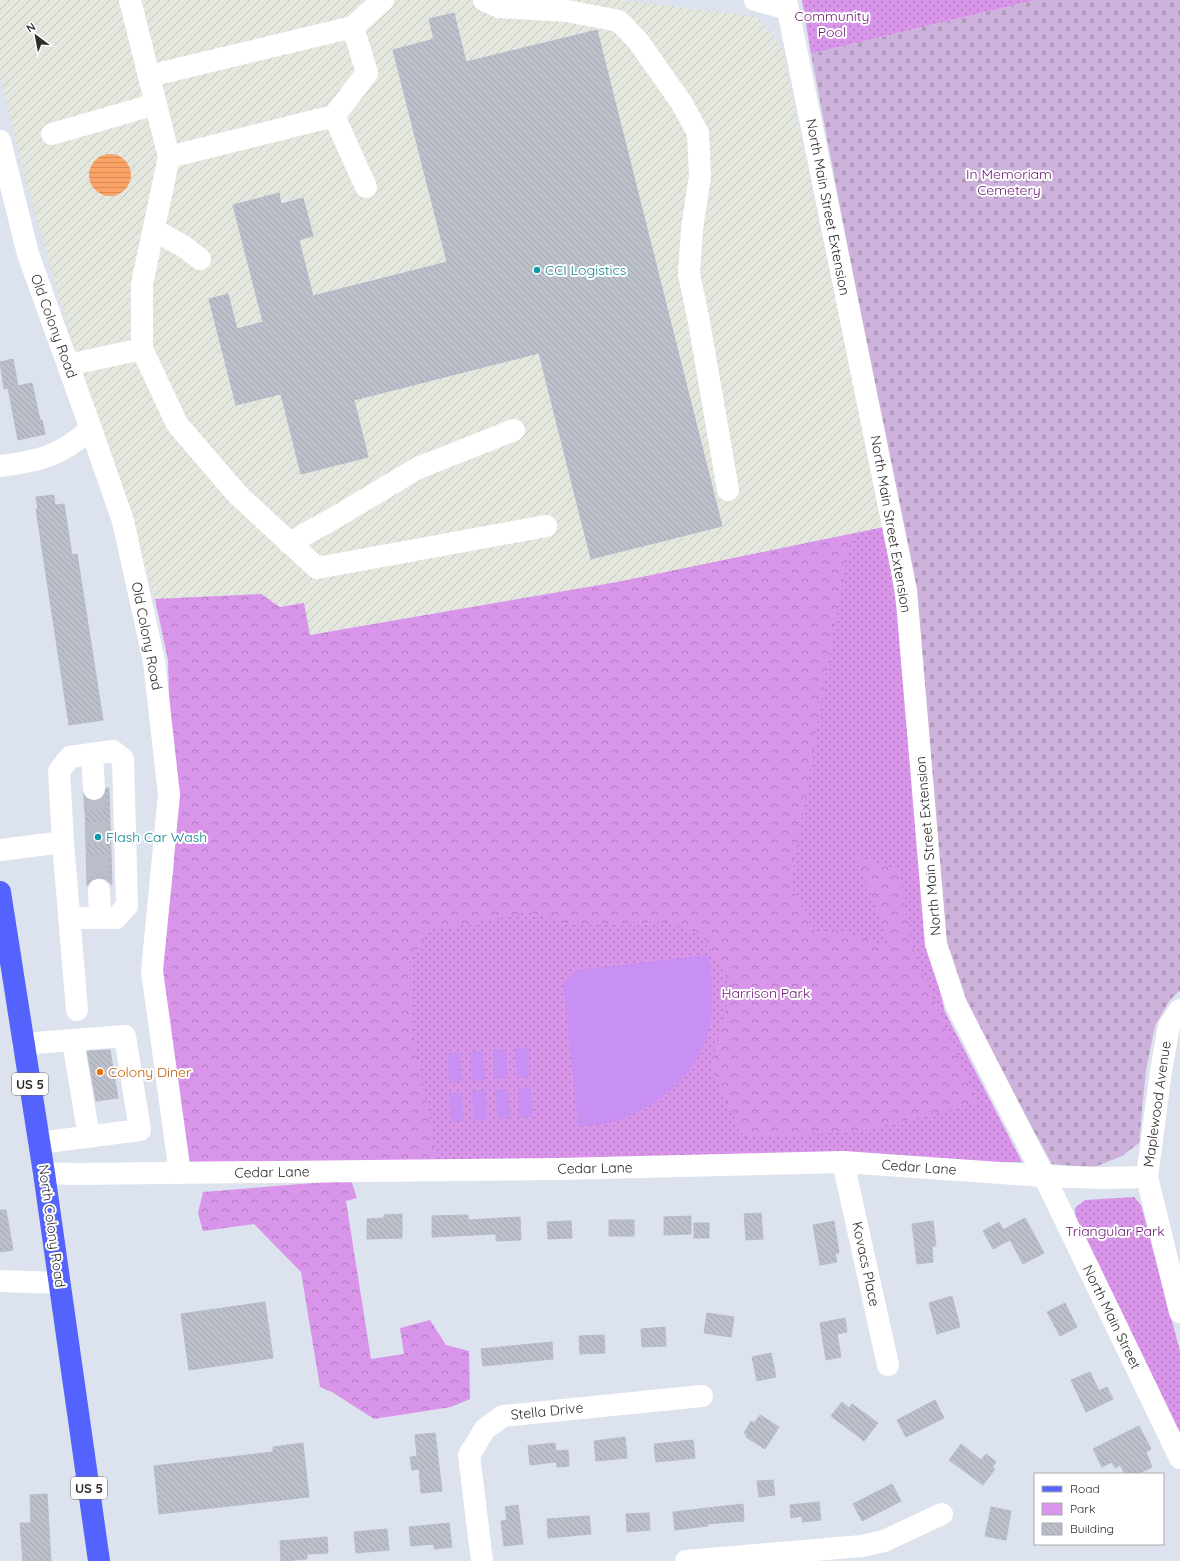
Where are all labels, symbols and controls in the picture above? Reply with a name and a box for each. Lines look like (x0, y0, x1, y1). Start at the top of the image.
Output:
park label: Community Pool (795, 7, 869, 41)
north arrow (16, 16, 56, 56)
text: N (24, 19, 38, 36)
street label: North Main Street Extension (802, 117, 854, 297)
park label: In Memoriam Cemetery (966, 165, 1052, 199)
place label: CCI Logistics (545, 261, 626, 279)
marker: CCI Logistics (532, 265, 542, 275)
street label: Old Colony Road (27, 271, 81, 381)
street label: North Main Street Extension (867, 434, 915, 614)
street label: Old Colony Road (128, 580, 166, 692)
street label: North Main Street Extension (911, 756, 945, 936)
place label: Flash Car Wash (106, 828, 207, 846)
marker: Flash Car Wash (93, 832, 103, 842)
park label: Harrison Park (722, 984, 810, 1002)
street label: Maplewood Avenue (1139, 1040, 1175, 1168)
place label: Colony Diner (108, 1063, 192, 1081)
marker: Colony Diner (95, 1067, 105, 1077)
road number: US 5 (12, 1073, 48, 1095)
street label: Cedar Lane (881, 1155, 957, 1179)
street label: Cedar Lane (557, 1158, 633, 1178)
street label: Cedar Lane (234, 1162, 310, 1182)
street label: North Colony Road (34, 1163, 70, 1289)
street label: Kovacs Place (848, 1220, 884, 1308)
park label: Triangular Park (1065, 1222, 1165, 1240)
street label: North Main Street (1079, 1262, 1145, 1372)
street label: Stella Drive (510, 1398, 584, 1424)
legend (1034, 1473, 1164, 1545)
road number: US 5 (71, 1477, 107, 1499)
text: Road (1070, 1481, 1100, 1496)
text: Park (1070, 1501, 1095, 1516)
text: Building (1070, 1521, 1114, 1536)

